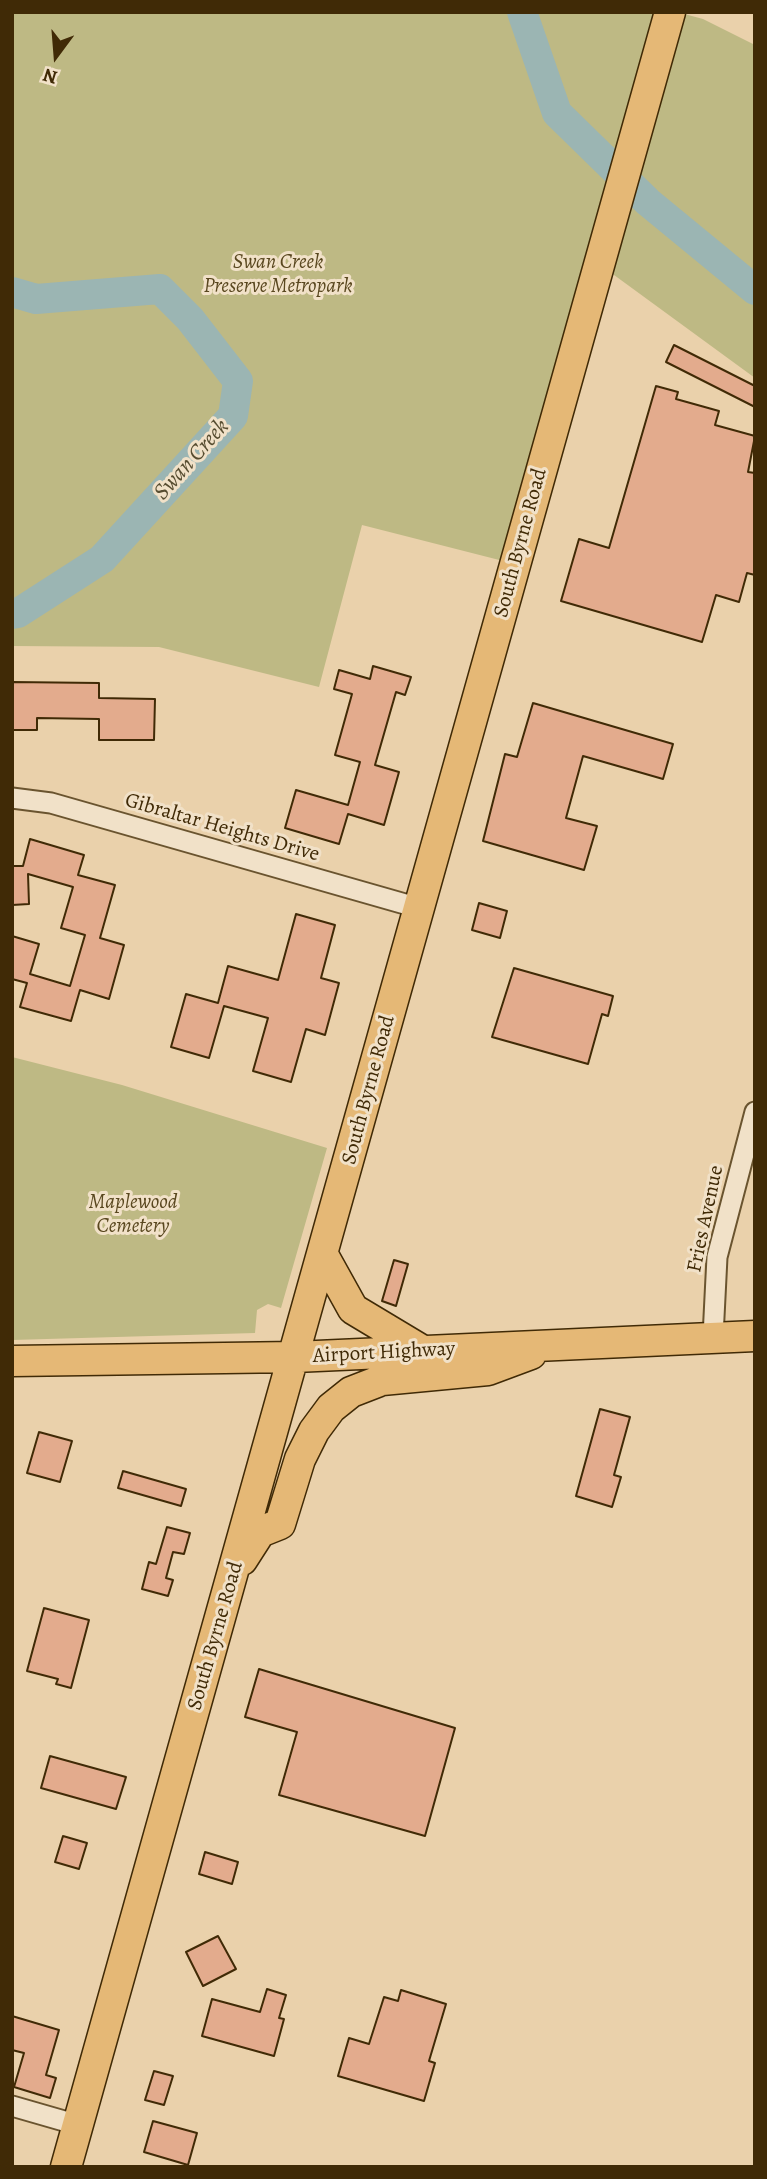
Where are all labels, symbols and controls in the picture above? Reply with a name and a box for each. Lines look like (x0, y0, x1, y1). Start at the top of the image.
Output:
north arrow (21, 21, 91, 91)
text: N (40, 62, 60, 91)
park label: Swan Creek Preserve Metropark (203, 250, 353, 300)
water label: Swan Creek (148, 414, 236, 506)
street label: South Byrne Road (489, 466, 553, 620)
street label: Gibraltar Heights Drive (122, 788, 322, 868)
street label: South Byrne Road (337, 1013, 401, 1167)
street label: Fries Avenue (682, 1163, 730, 1275)
park label: Maplewood Cemetery (89, 1190, 177, 1240)
street label: Airport Highway (312, 1337, 456, 1369)
street label: South Byrne Road (183, 1559, 249, 1713)

